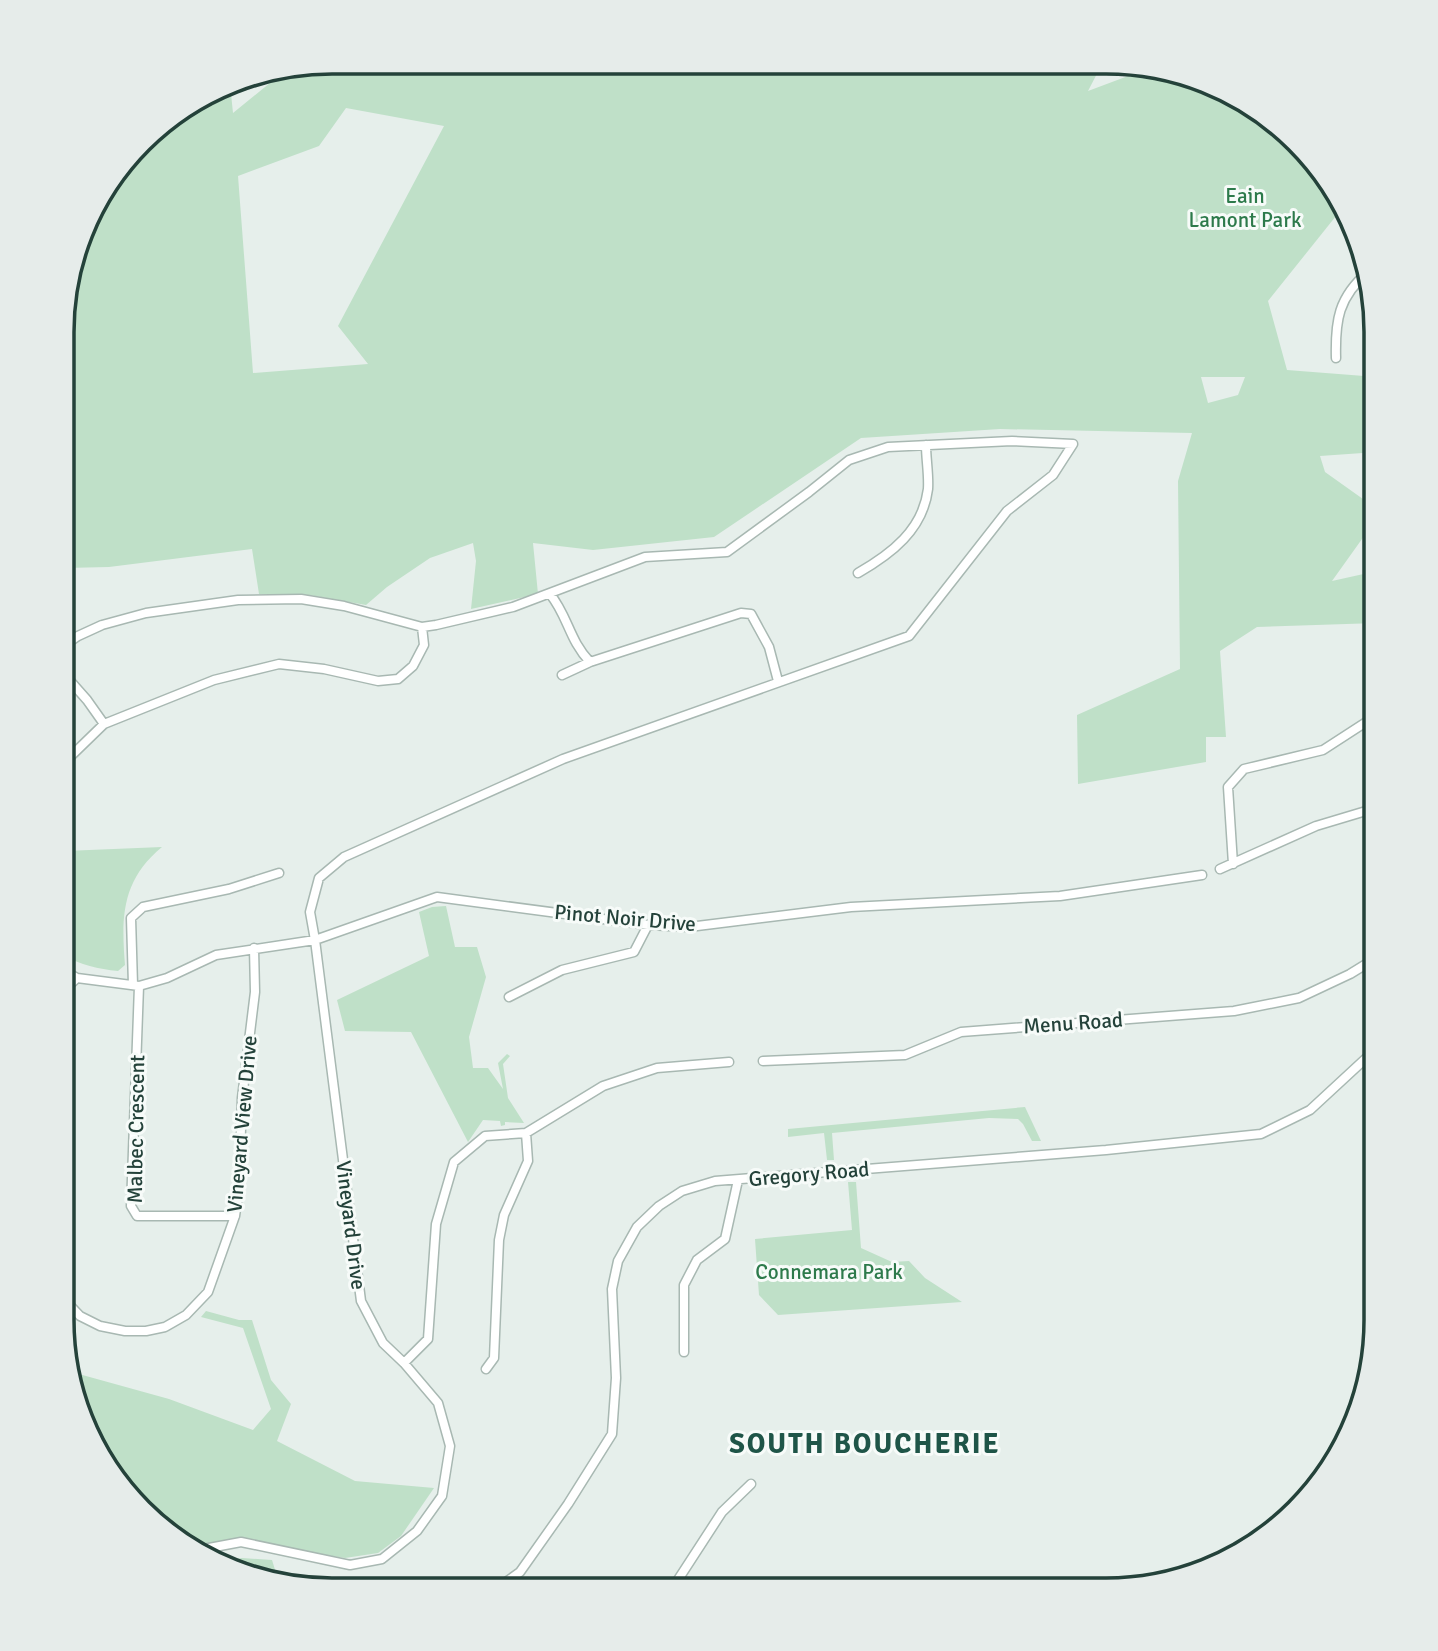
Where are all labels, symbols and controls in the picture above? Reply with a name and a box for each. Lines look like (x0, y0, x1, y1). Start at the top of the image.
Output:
park label: Eain Lamont Park (1189, 183, 1302, 233)
street label: Pinot Noir Drive (553, 899, 697, 937)
street label: Menu Road (1022, 1007, 1124, 1039)
street label: Vineyard View Drive (221, 1034, 263, 1214)
street label: Malbec Crescent (122, 1054, 150, 1204)
street label: Gregory Road (748, 1156, 870, 1192)
street label: Vineyard Drive (330, 1159, 372, 1291)
park label: Connemara Park (755, 1259, 903, 1285)
district label: SOUTH BOUCHERIE (729, 1427, 1001, 1461)

